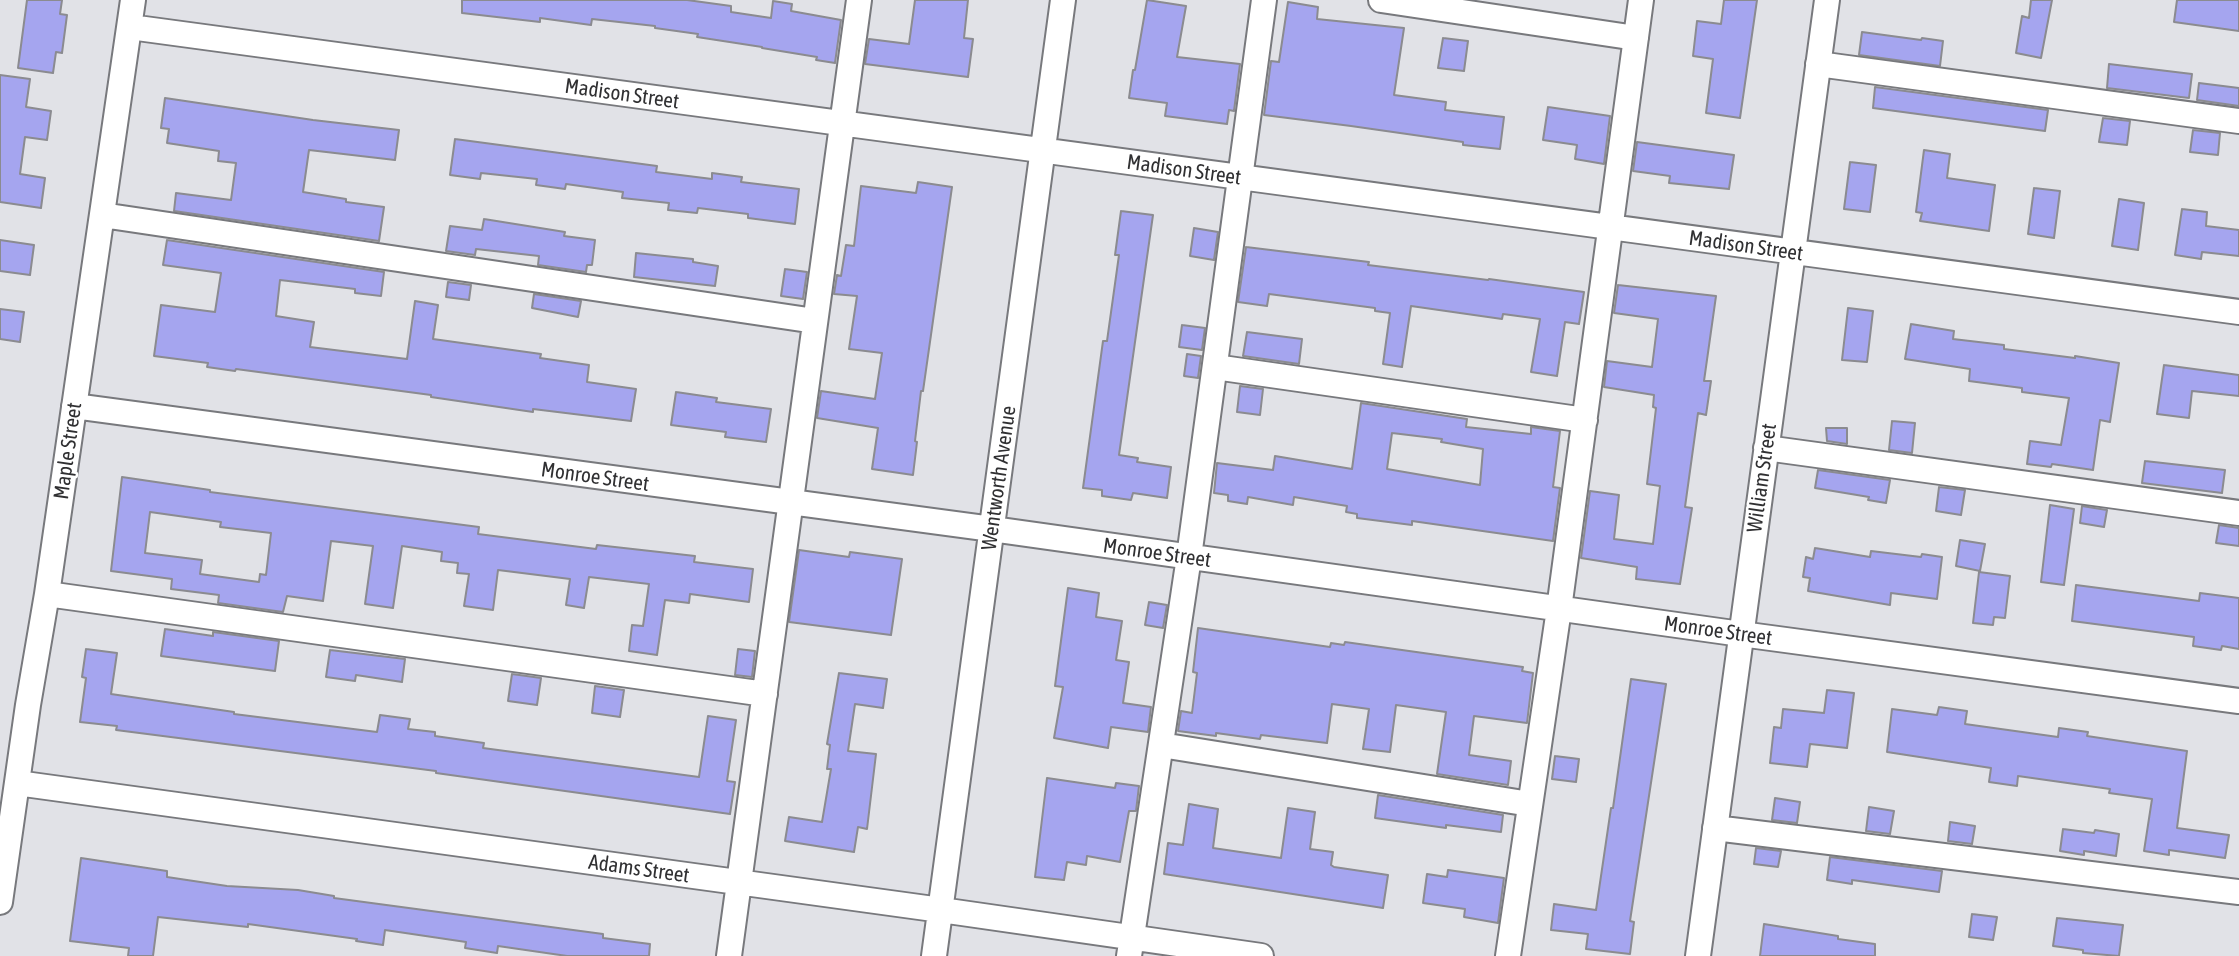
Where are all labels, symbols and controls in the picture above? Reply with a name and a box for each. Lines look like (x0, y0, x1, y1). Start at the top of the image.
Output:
street label: Madison Street (563, 74, 681, 114)
street label: Madison Street (1125, 150, 1243, 190)
street label: Madison Street (1687, 226, 1805, 266)
street label: Maple Street (49, 401, 87, 501)
street label: Wentworth Avenue (976, 404, 1022, 552)
street label: William Street (1742, 422, 1782, 534)
street label: Monroe Street (539, 457, 651, 497)
street label: Monroe Street (1101, 533, 1213, 573)
street label: Monroe Street (1662, 611, 1774, 651)
street label: Adams Street (587, 849, 691, 889)

